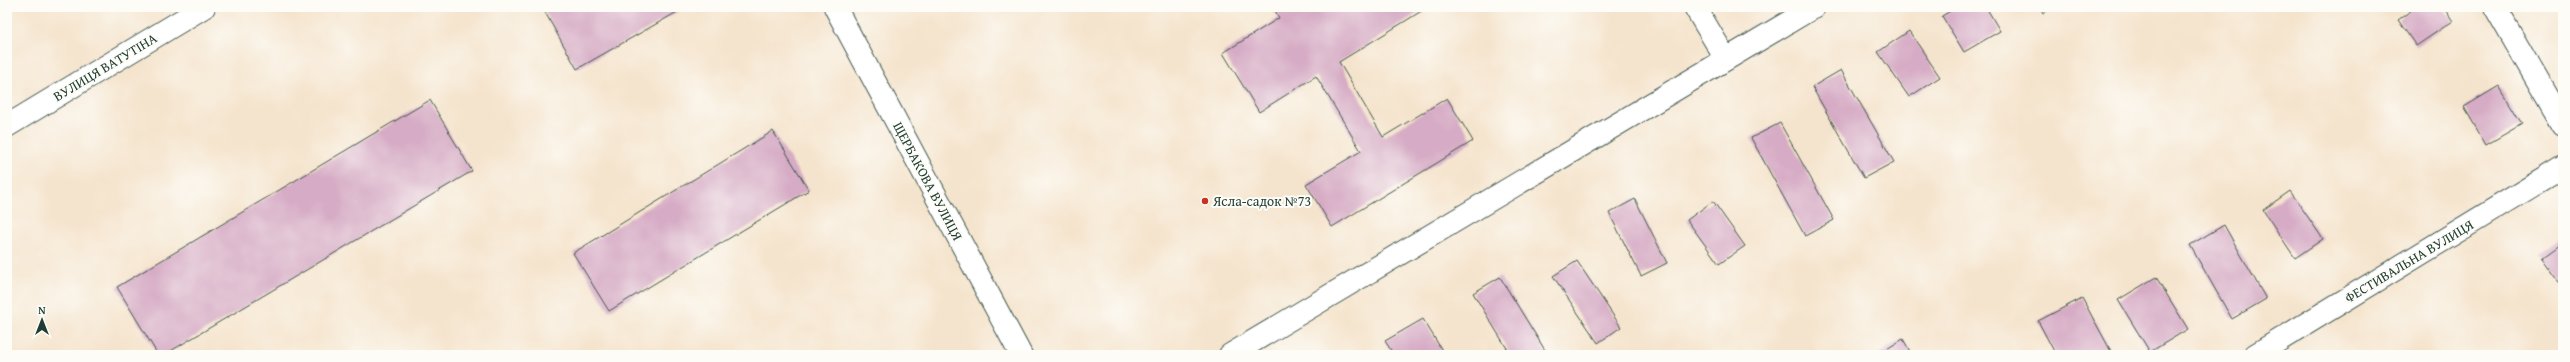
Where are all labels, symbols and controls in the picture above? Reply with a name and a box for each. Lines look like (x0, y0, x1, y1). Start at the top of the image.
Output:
street label: ВУЛИЦЯ ВАТУТІНА (49, 28, 161, 106)
street label: ЩЕРБАКОВА ВУЛИЦЯ (888, 118, 968, 244)
place label: Ясла-садок №73 (1212, 191, 1311, 211)
marker: Ясла-садок №73 (1200, 196, 1210, 206)
street label: ФЕСТИВАЛЬНА ВУЛИЦЯ (2341, 215, 2477, 307)
north arrow (22, 300, 62, 340)
text: N (38, 302, 46, 318)

